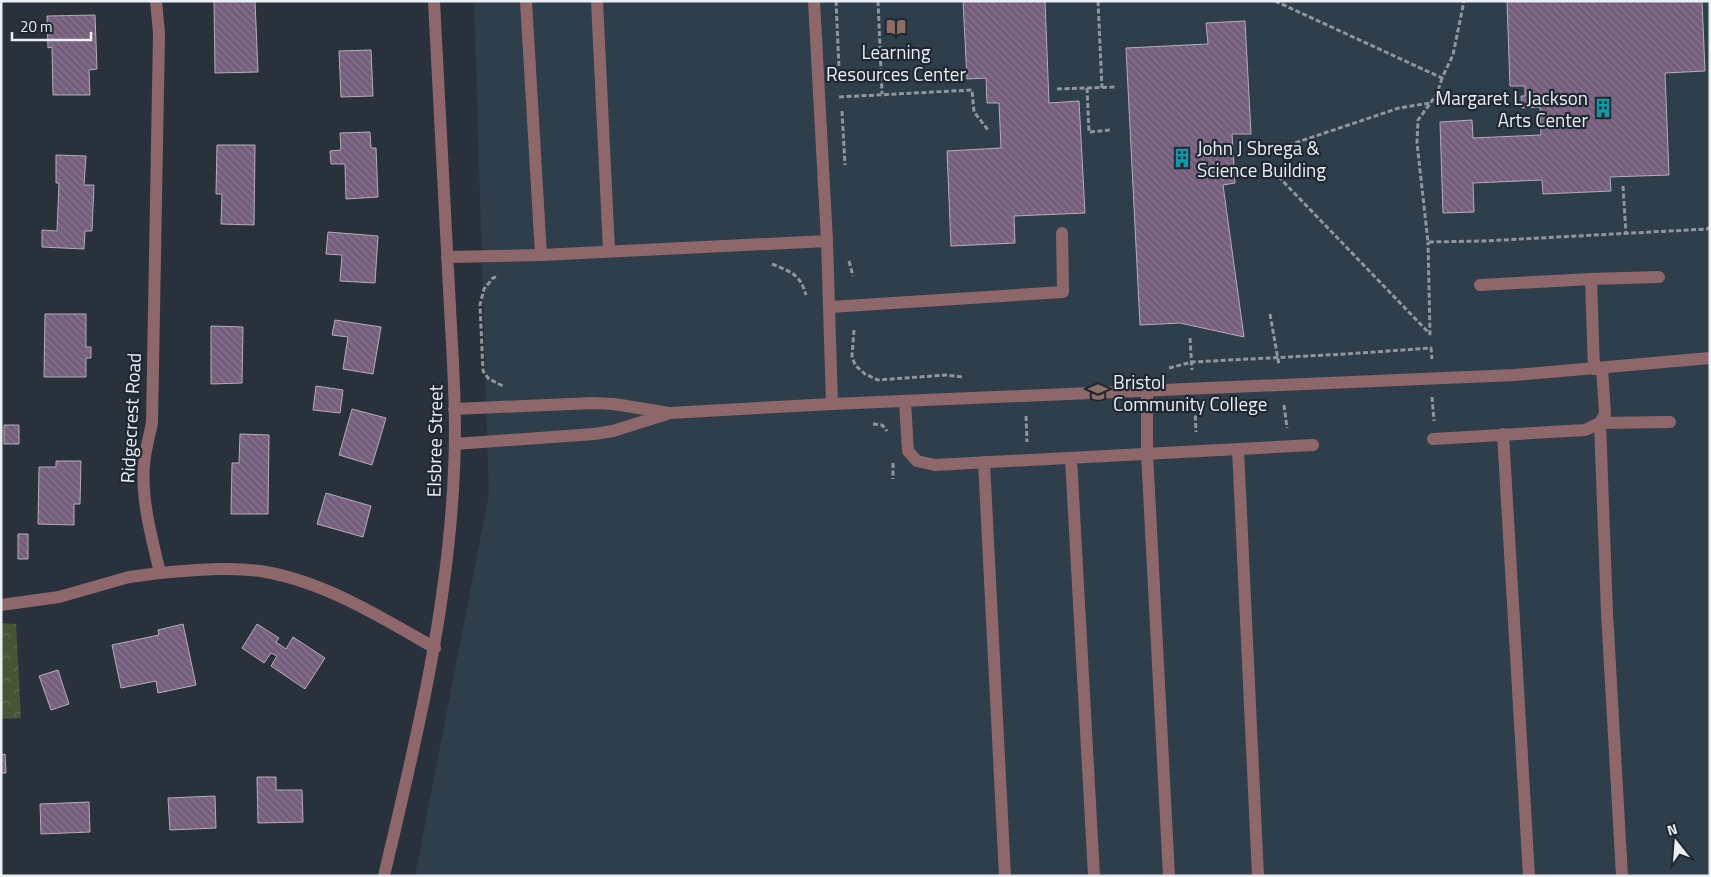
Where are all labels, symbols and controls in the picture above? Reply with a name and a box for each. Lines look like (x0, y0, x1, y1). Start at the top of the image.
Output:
scale bar (12, 10, 91, 42)
text: 20 m (20, 15, 53, 38)
library icon: Learning Resources Center (885, 16, 907, 38)
place label: Learning Resources Center (826, 37, 966, 88)
place label: Margaret L Jackson Arts Center (1435, 83, 1588, 134)
building icon: Margaret L Jackson Arts Center (1592, 97, 1614, 119)
place label: John J Sbrega & Science Building (1197, 133, 1326, 184)
building icon: John J Sbrega & Science Building (1171, 147, 1193, 169)
street label: Ridgecrest Road (112, 352, 148, 484)
place label: Bristol Community College (1113, 367, 1267, 418)
school or university icon: Bristol Community College (1087, 381, 1109, 403)
street label: Elsbree Street (419, 384, 449, 497)
north arrow (1651, 817, 1701, 867)
text: N (1664, 818, 1680, 841)

